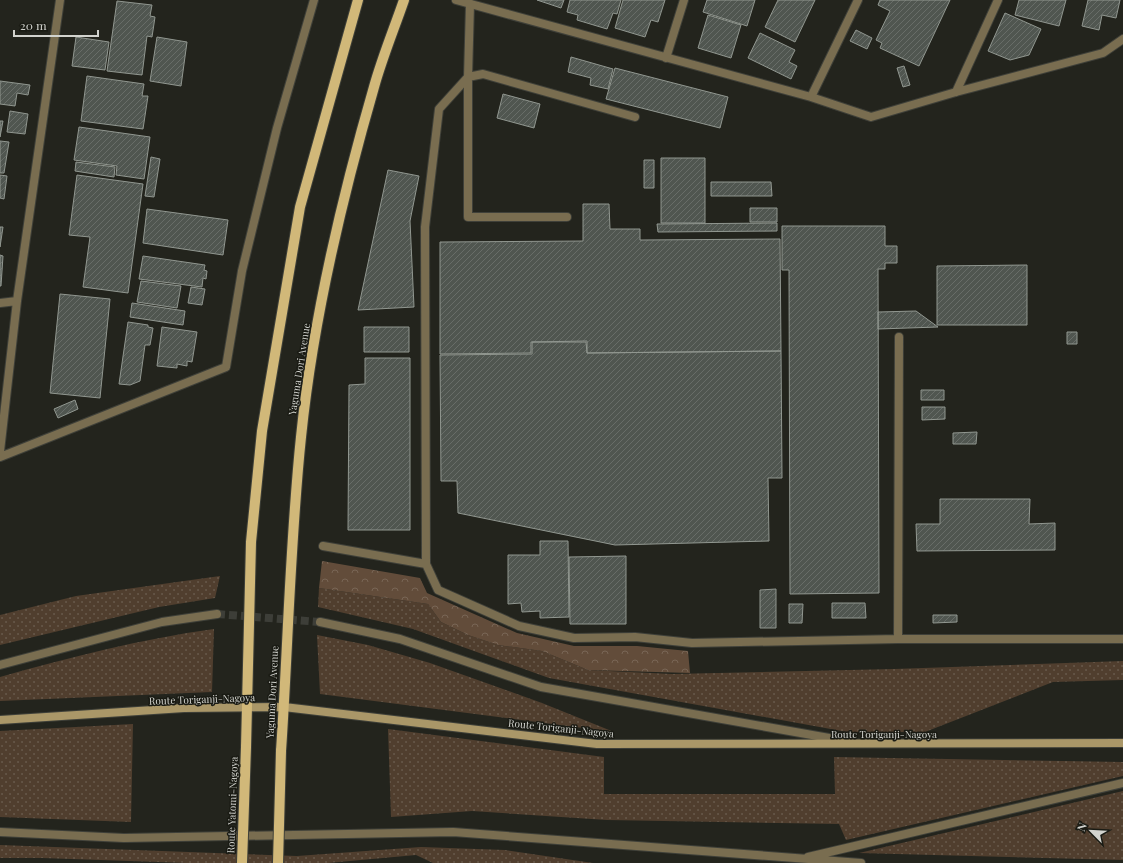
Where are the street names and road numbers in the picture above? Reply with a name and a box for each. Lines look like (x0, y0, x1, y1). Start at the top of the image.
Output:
street label: Yaguma Dori Avenue (285, 322, 313, 417)
street label: Yaguma Dori Avenue (263, 645, 281, 740)
street label: Route Toriganji-Nagoya (149, 690, 255, 708)
street label: Route Toriganji-Nagoya (507, 715, 615, 741)
street label: Route Toriganji-Nagoya (831, 727, 937, 741)
street label: Route Yatomi-Nagoya (223, 756, 241, 854)

